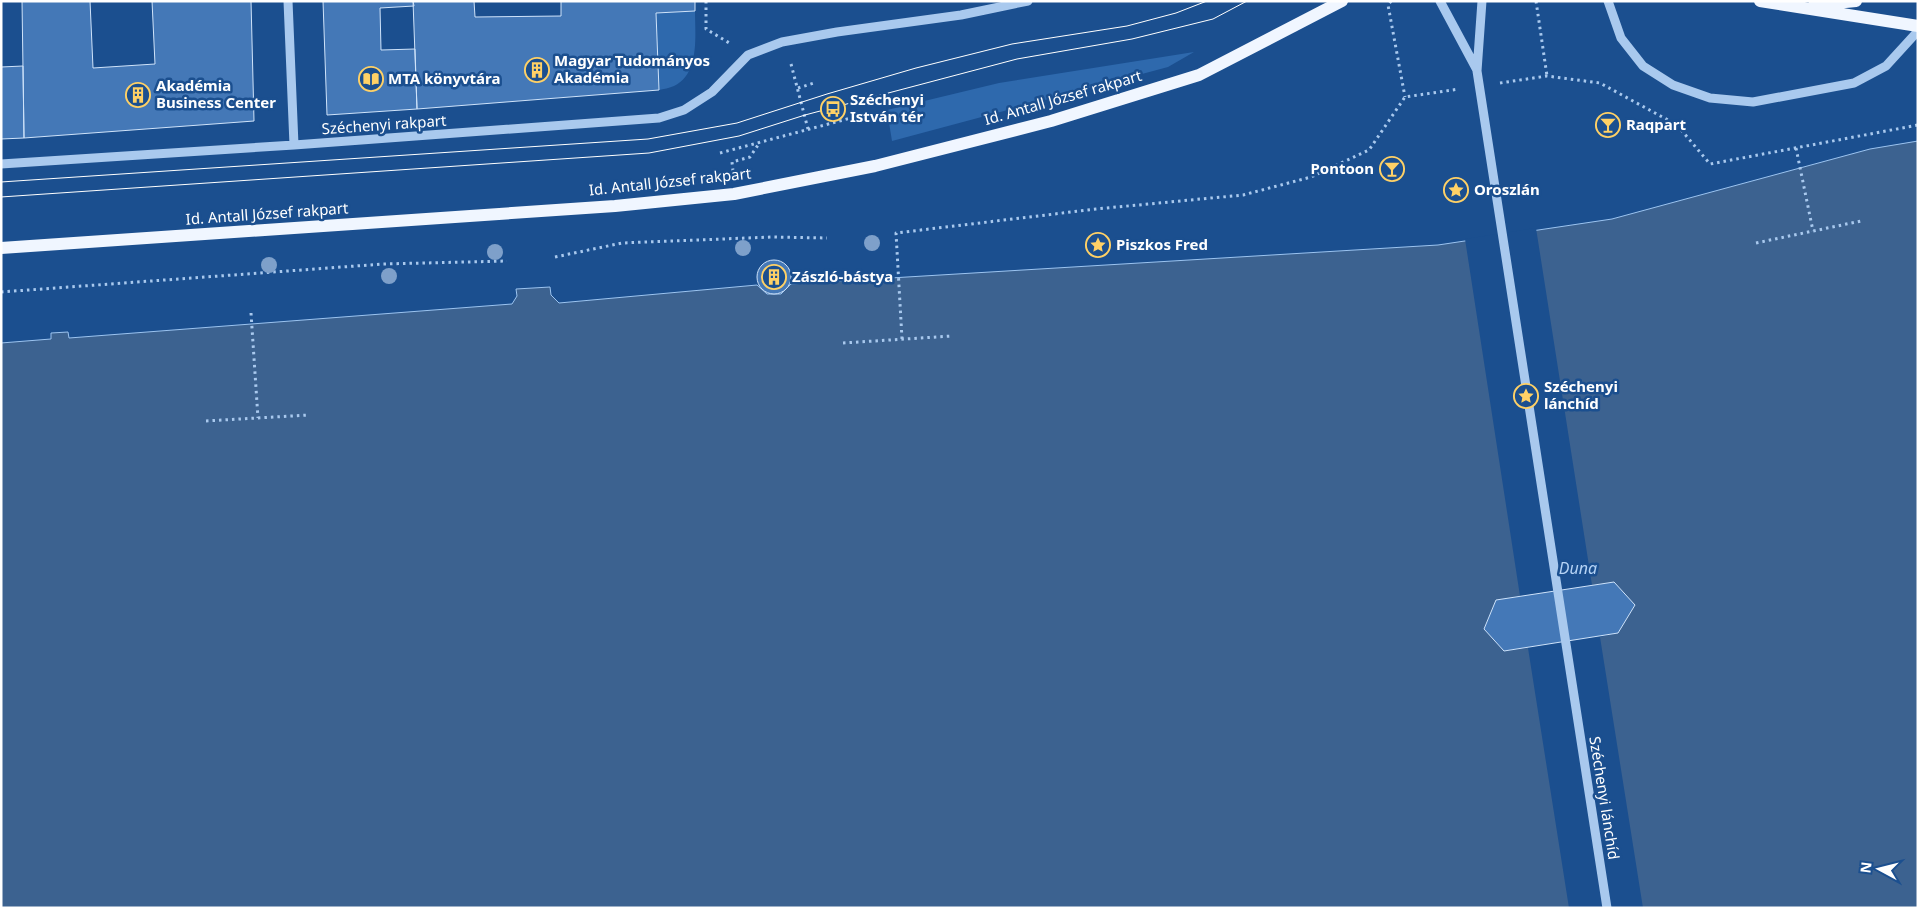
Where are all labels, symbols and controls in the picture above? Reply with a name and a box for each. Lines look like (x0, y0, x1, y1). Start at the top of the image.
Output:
place label: Magyar Tudományos Akadémia (554, 50, 710, 87)
building icon: Magyar Tudományos Akadémia (524, 57, 550, 83)
street label: Id. Antall József rakpart (982, 65, 1144, 129)
library icon: MTA könyvtára (358, 66, 384, 92)
place label: MTA könyvtára (388, 68, 500, 88)
place label: Akadémia Business Center (156, 75, 276, 112)
building icon: Akadémia Business Center (125, 82, 151, 108)
place label: Széchenyi István tér (850, 89, 924, 126)
bus stop icon: Széchenyi István tér (820, 96, 846, 122)
street label: Széchenyi rakpart (321, 110, 448, 138)
bar icon: Raqpart (1595, 112, 1621, 138)
place label: Raqpart (1626, 114, 1686, 134)
bar icon: Pontoon (1379, 156, 1405, 182)
place label: Pontoon (1311, 158, 1374, 178)
street label: Id. Antall József rakpart (588, 162, 753, 199)
place icon: Oroszlán (1443, 177, 1469, 203)
place label: Oroszlán (1474, 179, 1540, 199)
street label: Id. Antall József rakpart (185, 197, 349, 229)
place icon: Piszkos Fred (1085, 232, 1111, 258)
place label: Piszkos Fred (1116, 234, 1208, 254)
building icon: Zászló-bástya (761, 264, 787, 290)
place label: Zászló-bástya (792, 266, 893, 286)
place label: Széchenyi lánchíd (1544, 376, 1618, 413)
place icon: Széchenyi lánchíd (1513, 383, 1539, 409)
water label: Duna (1559, 557, 1597, 579)
street label: Széchenyi lánchíd (1585, 735, 1625, 861)
north arrow (1854, 844, 1904, 894)
text: N (1855, 861, 1876, 874)

